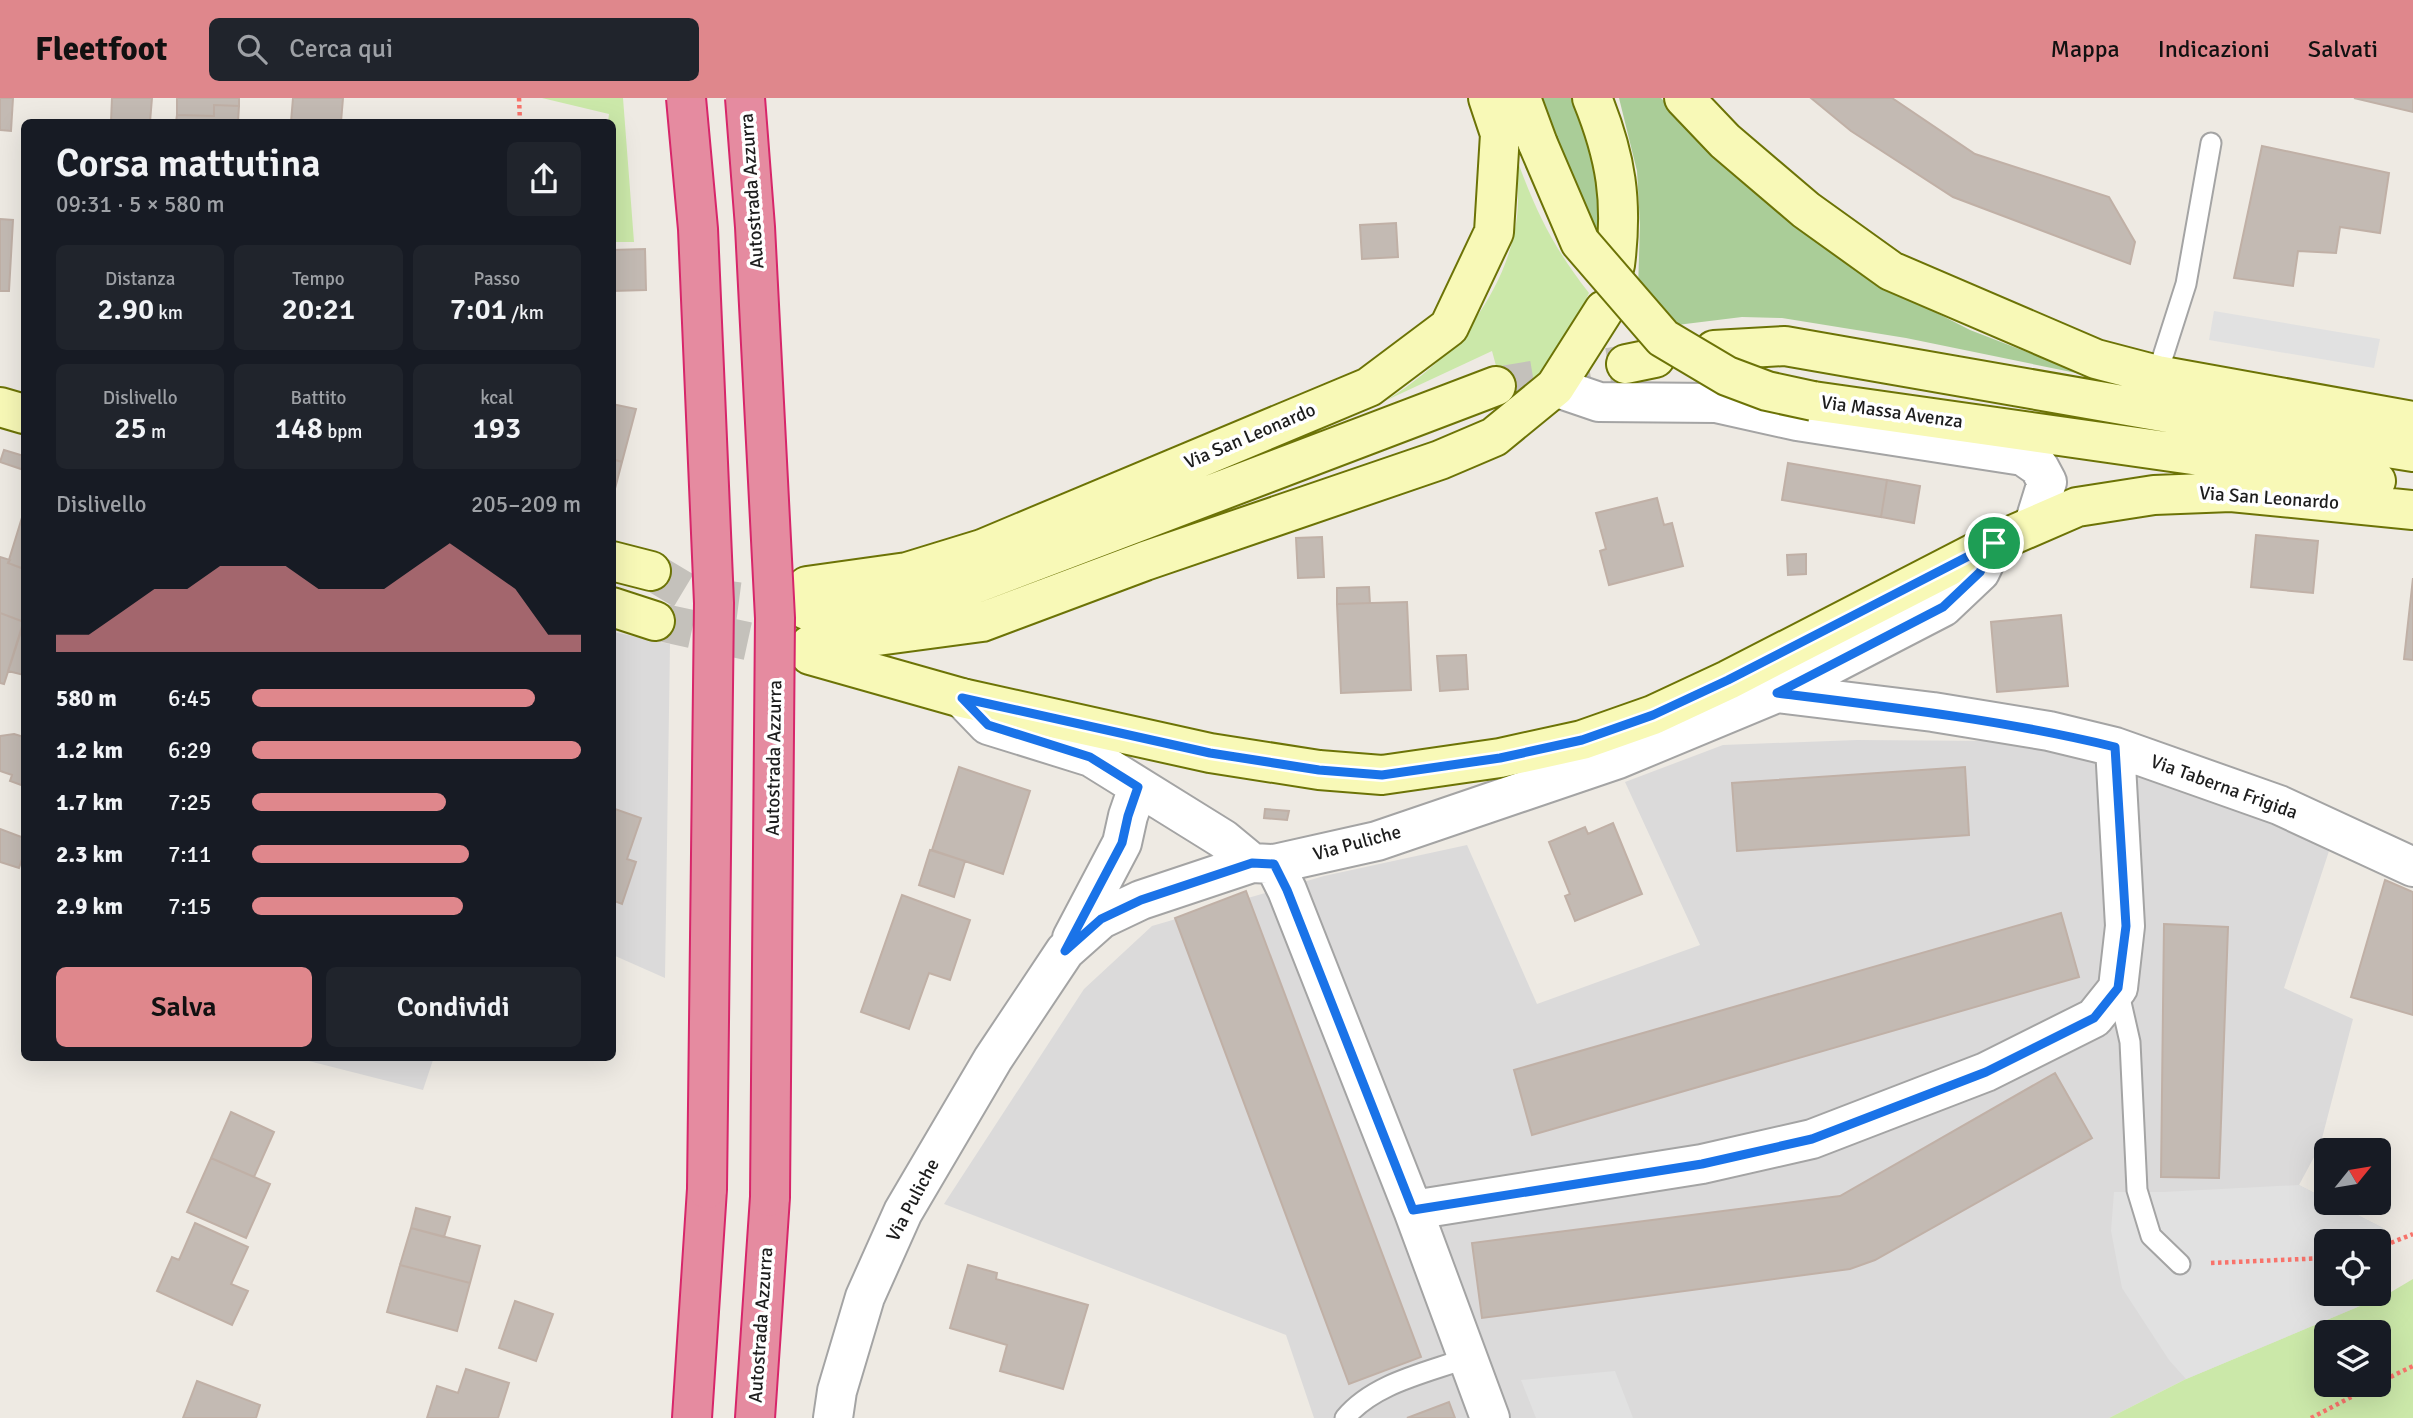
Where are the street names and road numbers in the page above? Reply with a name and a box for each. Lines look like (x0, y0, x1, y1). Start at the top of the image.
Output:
street label: Autostrada Azzurra (735, 112, 769, 270)
street label: Via Massa Avenza (1820, 390, 1964, 434)
street label: Via San Leonardo (1181, 398, 1319, 474)
street label: Via San Leonardo (2198, 481, 2340, 515)
street label: Autostrada Azzurra (761, 680, 787, 836)
street label: Via Taberna Frigida (2147, 749, 2301, 825)
street label: Via Puliche (1310, 820, 1404, 866)
street label: Via Puliche (881, 1155, 945, 1245)
street label: Autostrada Azzurra (744, 1246, 778, 1404)

